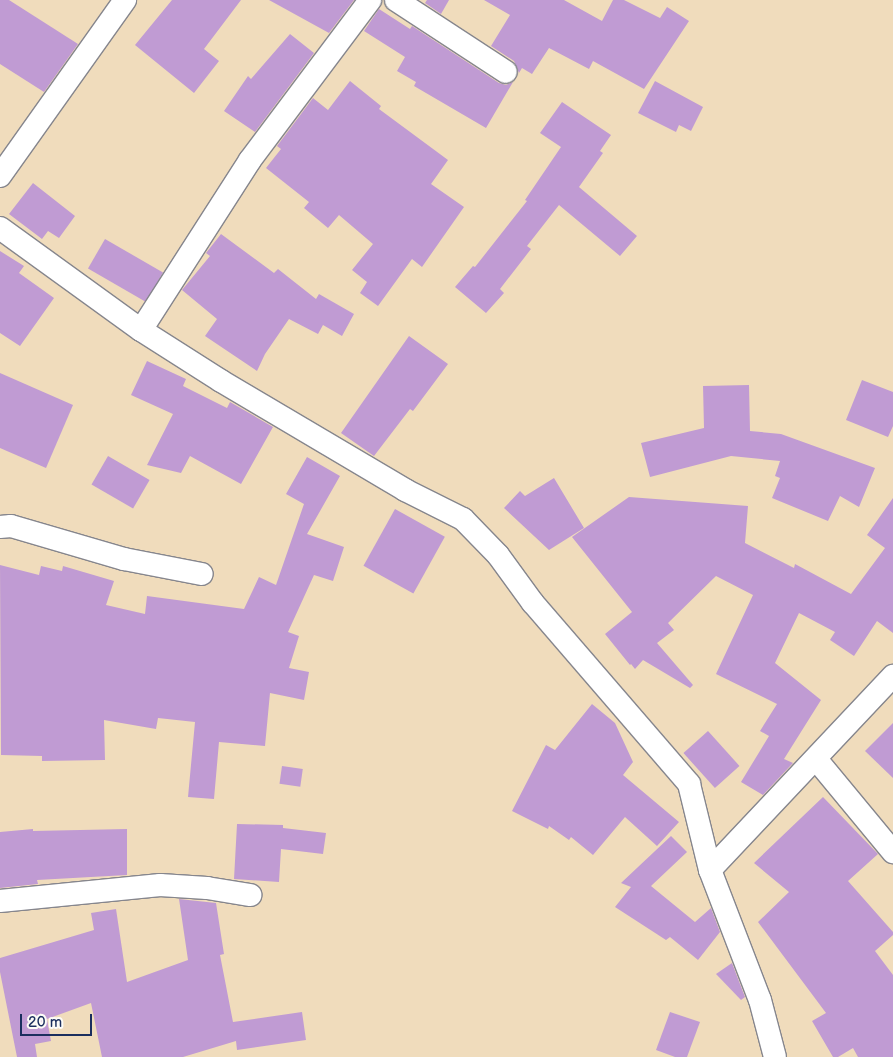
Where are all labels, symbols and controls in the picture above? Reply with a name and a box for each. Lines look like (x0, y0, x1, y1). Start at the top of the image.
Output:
scale bar (22, 1004, 95, 1036)
text: 20 m (28, 1013, 62, 1032)

